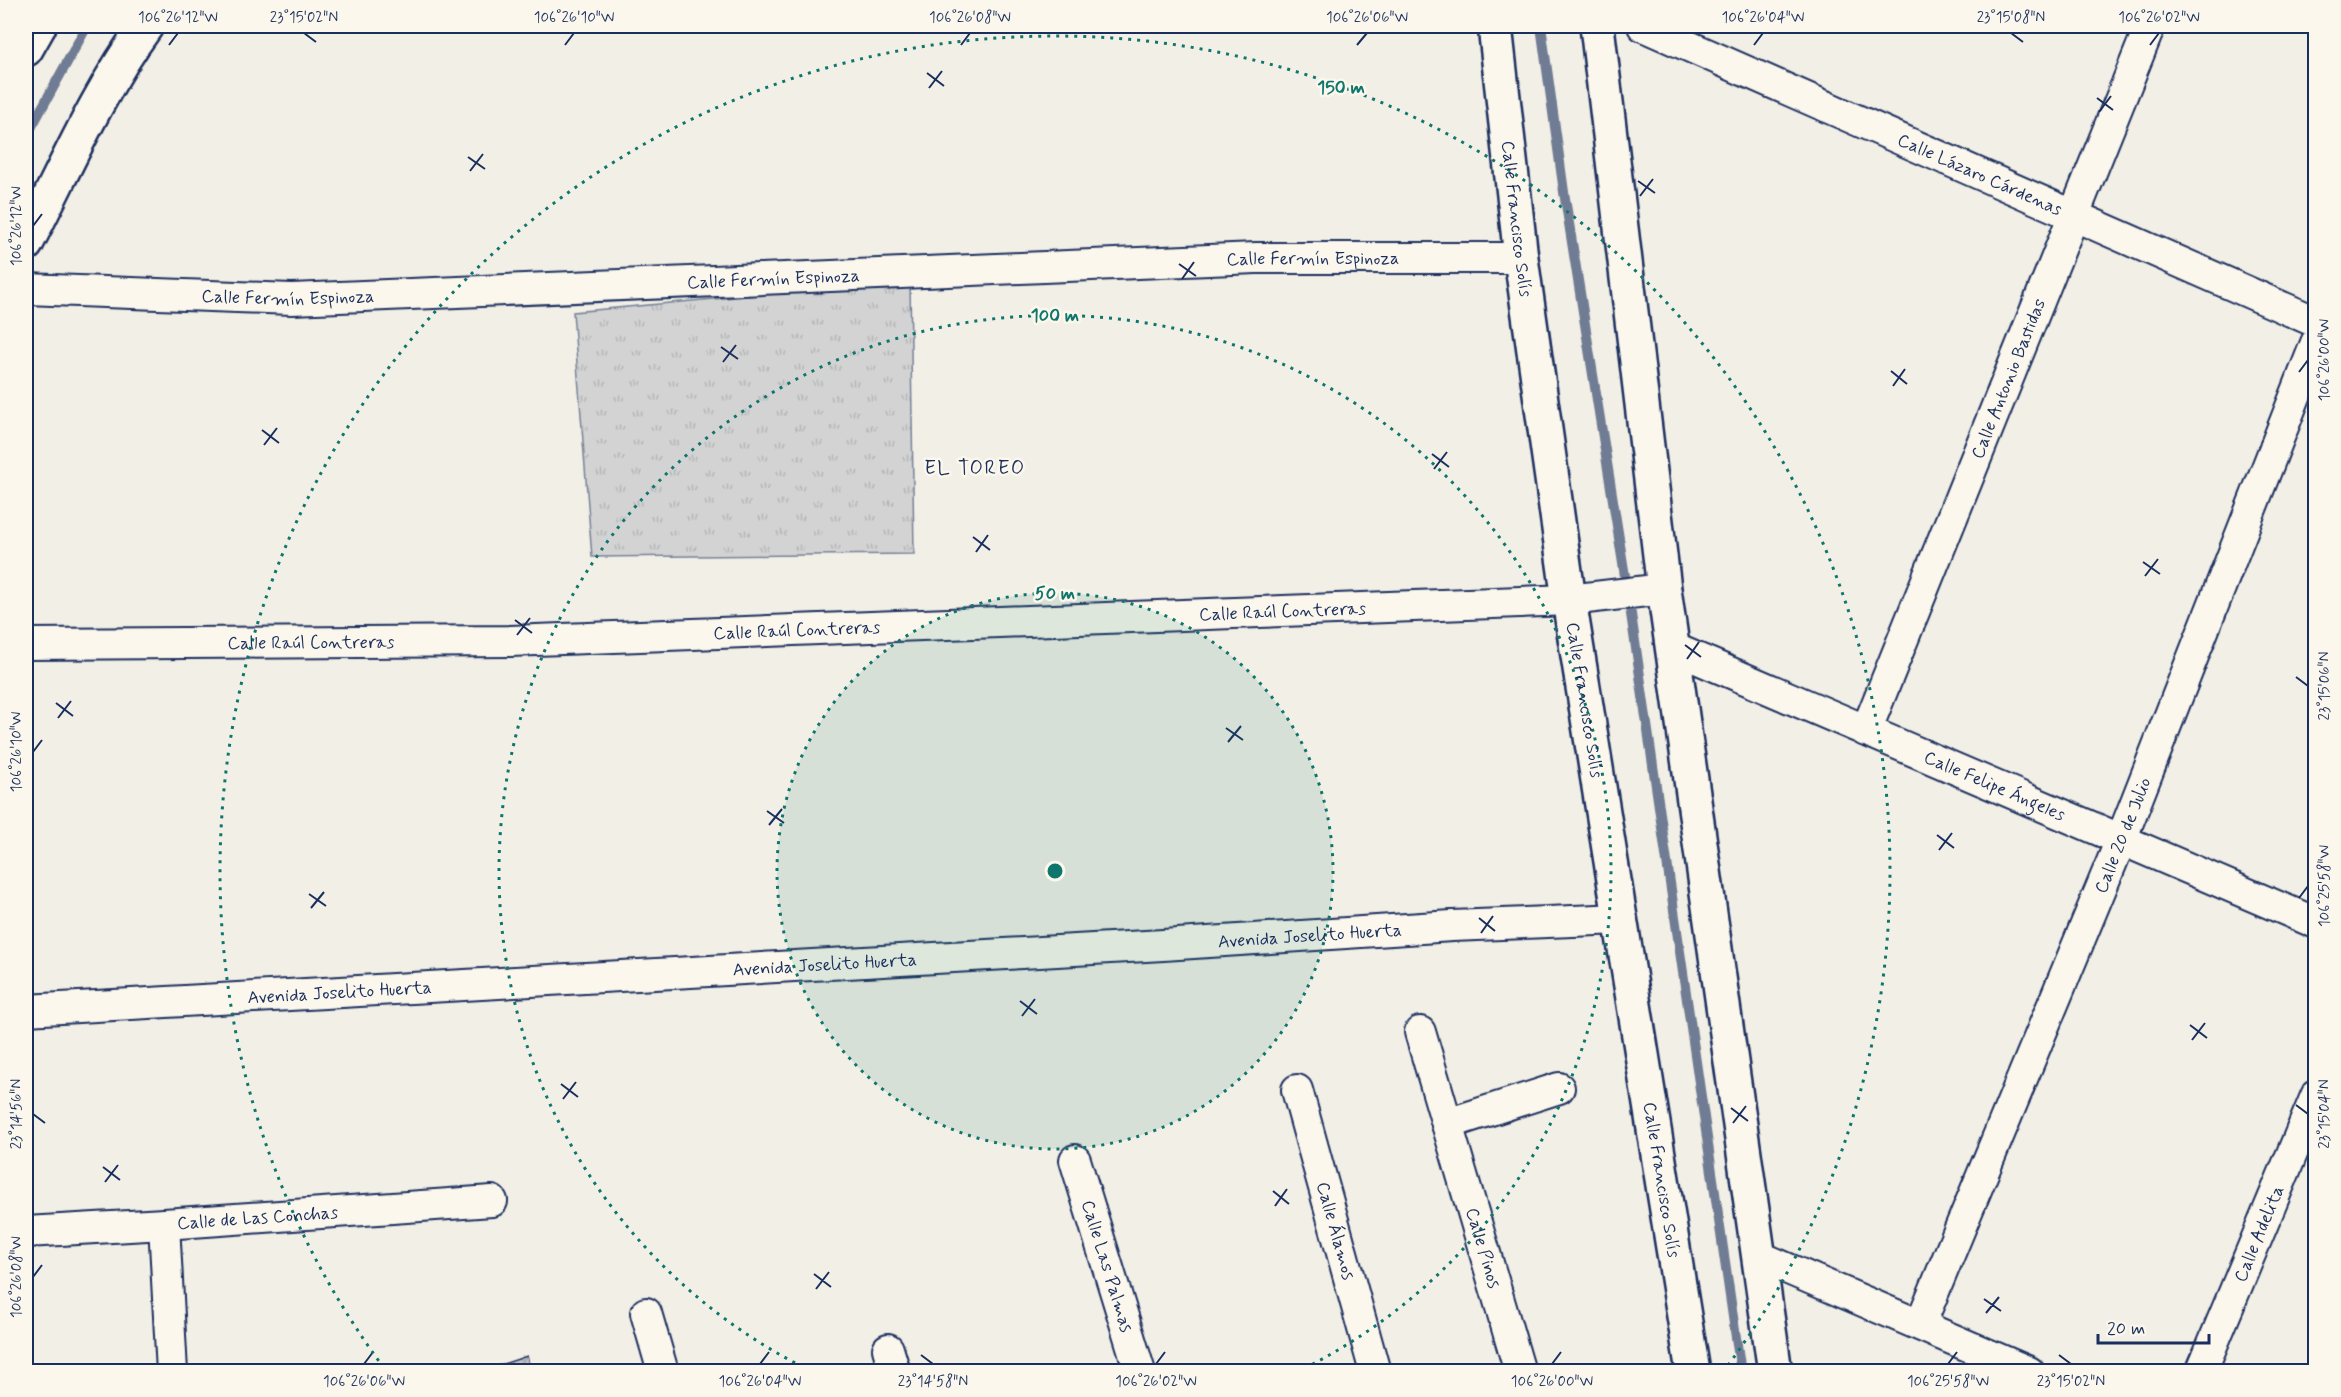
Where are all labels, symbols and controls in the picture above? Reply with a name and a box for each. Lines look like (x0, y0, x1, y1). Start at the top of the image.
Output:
text: 106°26'12"W (138, 8, 218, 28)
text: 23°15'02"N (270, 8, 338, 28)
text: 106°26'10"W (534, 8, 614, 28)
text: 106°26'08"W (929, 8, 1011, 28)
text: 106°26'06"W (1326, 8, 1408, 28)
text: 106°26'04"W (1722, 8, 1804, 28)
text: 23°15'08"N (1977, 8, 2045, 28)
text: 106°26'02"W (2118, 8, 2200, 28)
text: 150 m (1317, 76, 1365, 100)
street label: Calle Lázaro Cárdenas (1893, 128, 2066, 222)
street label: Calle Francisco Solís (1495, 139, 1537, 299)
text: 106°26'12"W (7, 186, 27, 266)
street label: Calle Fermín Espinoza (1226, 247, 1399, 272)
street label: Calle Fermín Espinoza (687, 264, 860, 295)
street label: Calle Fermín Espinoza (201, 285, 375, 312)
street label: Calle Antonio Bastidas (1966, 295, 2052, 463)
text: 100 m (1031, 304, 1079, 328)
text: 106°26'00"W (2315, 319, 2335, 401)
district label: EL TOREO (924, 455, 1026, 482)
text: 50 m (1035, 582, 1075, 606)
street label: Calle Raúl Contreras (1199, 597, 1366, 627)
street label: Calle Raúl Contreras (713, 616, 881, 646)
street label: Calle Francisco Solís (1560, 620, 1608, 780)
street label: Calle Raúl Contreras (227, 631, 395, 656)
text: 23°15'06"N (2315, 652, 2335, 720)
text: 106°26'10"W (7, 712, 27, 792)
street label: Calle Felipe Ángeles (1920, 746, 2069, 827)
street label: Calle 20 de Julio (2089, 774, 2157, 897)
text: 106°25'58"W (2315, 845, 2335, 927)
centre of rings (1045, 861, 1065, 881)
street label: Avenida Joselito Huerta (1217, 918, 1403, 954)
street label: Avenida Joselito Huerta (732, 948, 918, 983)
street label: Avenida Joselito Huerta (247, 976, 432, 1010)
text: 23°14'56"N (7, 1079, 27, 1149)
text: 23°15'04"N (2315, 1079, 2335, 1149)
street label: Calle Francisco Solís (1637, 1100, 1685, 1260)
street label: Calle Álamos (1310, 1179, 1360, 1283)
street label: Calle Adelita (2229, 1182, 2290, 1286)
street label: Calle Las Palmas (1075, 1197, 1138, 1335)
street label: Calle de Las Conchas (176, 1201, 339, 1236)
street label: Calle Pinos (1459, 1205, 1506, 1291)
text: 106°26'08"W (7, 1236, 27, 1318)
scale bar (2098, 1307, 2209, 1345)
text: 20 m (2107, 1317, 2145, 1341)
text: 106°26'06"W (323, 1372, 405, 1392)
text: 106°26'04"W (719, 1372, 801, 1392)
text: 23°14'58"N (898, 1372, 968, 1392)
text: 106°26'02"W (1115, 1372, 1197, 1392)
text: 106°26'00"W (1511, 1372, 1593, 1392)
text: 106°25'58"W (1907, 1372, 1989, 1392)
text: 23°15'02"N (2037, 1372, 2105, 1392)

